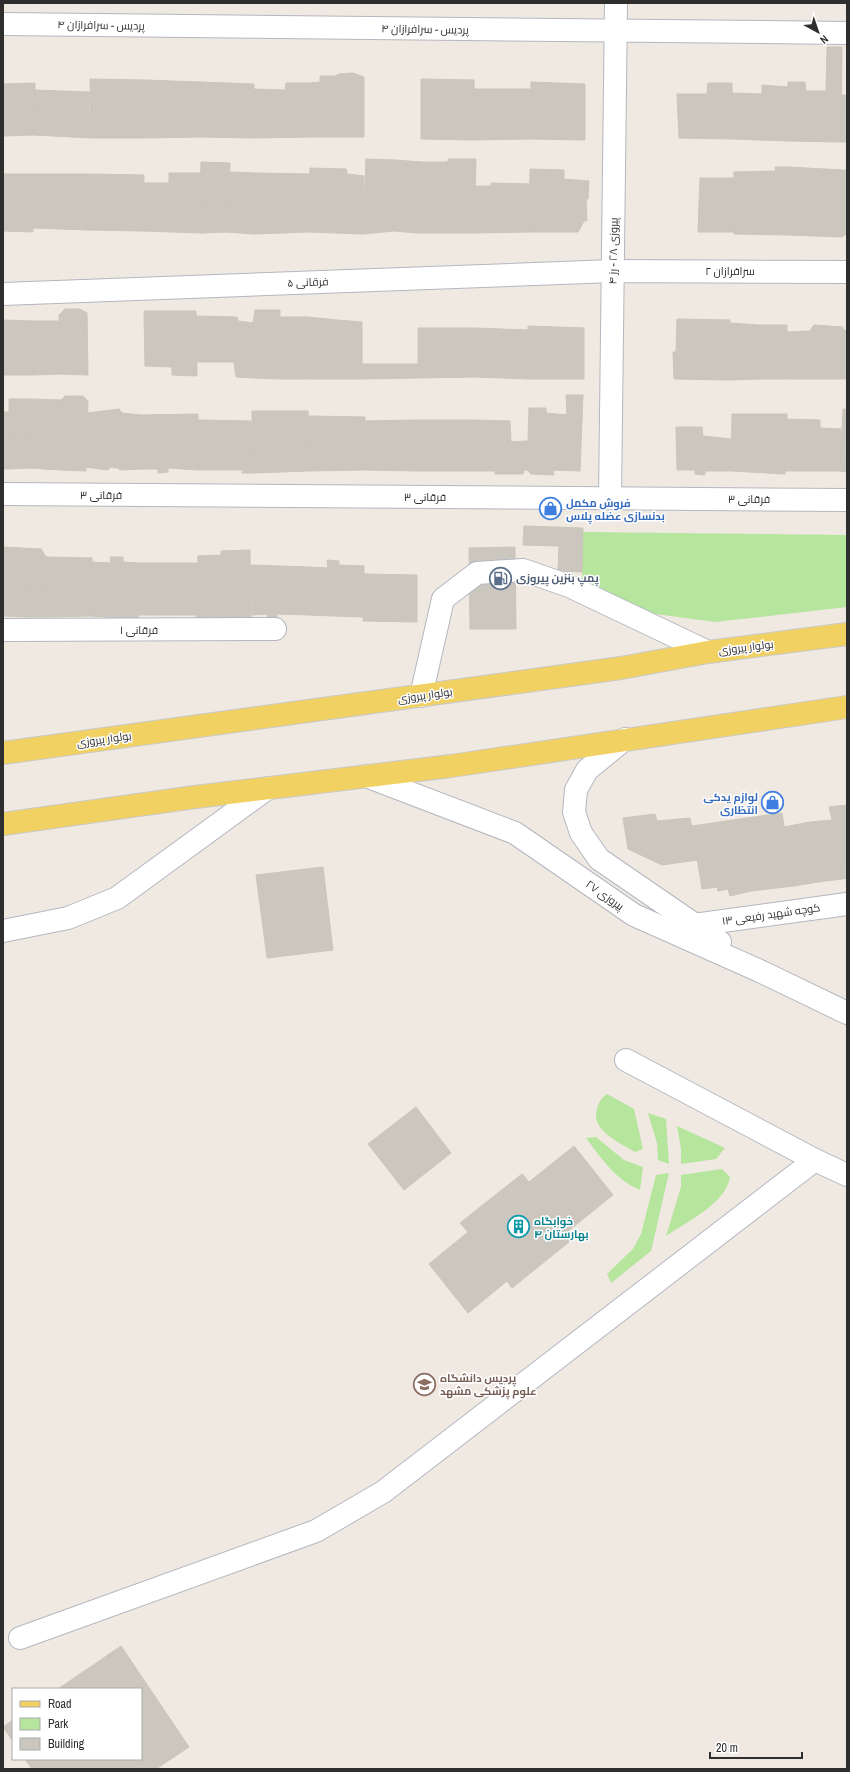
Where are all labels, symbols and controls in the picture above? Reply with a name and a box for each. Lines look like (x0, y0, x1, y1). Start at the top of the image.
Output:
north arrow (798, 12, 838, 52)
street label: پردیس - سرافرازان ۴ (57, 17, 145, 33)
street label: پردیس - سرافرازان ۴ (381, 21, 469, 37)
text: N (817, 32, 831, 47)
street label: پیروزی ۲۸ - رز ۴ (605, 217, 621, 285)
street label: سرافرازان ۲ (705, 264, 755, 278)
street label: فرقانی ۵ (287, 274, 329, 290)
street label: فرقانی ۳ (80, 488, 122, 502)
street label: فرقانی ۳ (404, 490, 446, 504)
street label: فرقانی ۳ (728, 492, 770, 506)
shop icon: فروش مکمل بدنسازی عضله پلاس (538, 496, 564, 522)
place label: فروش مکمل بدنسازی عضله پلاس (566, 496, 665, 525)
fuel station icon: پمپ بنزین پیروزی (487, 565, 513, 591)
place label: پمپ بنزین پیروزی (516, 571, 599, 587)
street label: فرقانی ۱ (120, 623, 158, 637)
street label: بولوار پیروزی (718, 637, 774, 657)
street label: بولوار پیروزی (397, 684, 453, 706)
street label: بولوار پیروزی (76, 728, 132, 750)
place label: لوازم یدکی انتظاری (703, 790, 758, 817)
shop icon: لوازم یدکی انتظاری (760, 790, 786, 816)
street label: پیروزی ۲۷ (583, 877, 627, 913)
street label: کوچه شهید رفیعی ۱۳ (721, 900, 821, 928)
building icon: خوابگاه بهارستان ۴ (505, 1214, 531, 1240)
place label: خوابگاه بهارستان ۴ (534, 1214, 589, 1242)
school or university icon: پردیس دانشگاه علوم پزشکی مشهد (412, 1371, 438, 1397)
place label: پردیس دانشگاه علوم پزشکی مشهد (440, 1371, 537, 1400)
legend (12, 1688, 142, 1760)
text: Road (48, 1696, 72, 1712)
text: Park (48, 1716, 68, 1732)
scale bar (710, 1734, 802, 1760)
text: Building (48, 1736, 85, 1752)
text: 20 m (716, 1740, 738, 1756)

